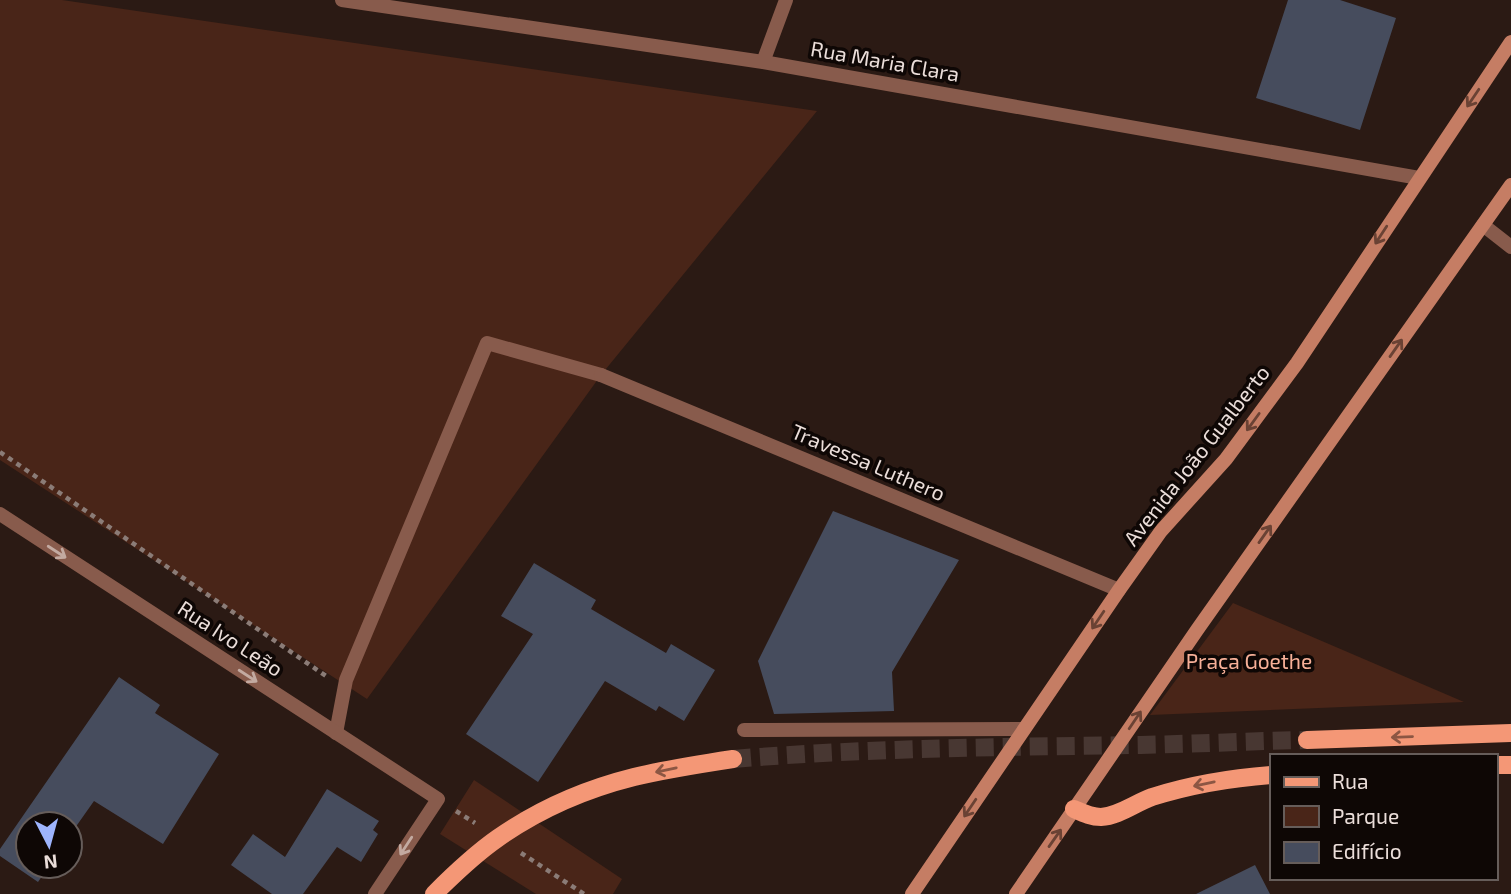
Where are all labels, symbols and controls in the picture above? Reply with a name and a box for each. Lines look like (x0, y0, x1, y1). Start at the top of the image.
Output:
street label: Rua Maria Clara (809, 35, 962, 86)
one-way arrow (1466, 88, 1480, 107)
one-way arrow (1374, 224, 1388, 244)
one-way arrow (1389, 339, 1404, 358)
street label: Avenida João Gualberto (1118, 360, 1274, 550)
one-way arrow (1246, 412, 1260, 431)
street label: Travessa Luthero (788, 418, 949, 505)
one-way arrow (1258, 525, 1272, 544)
one-way arrow (47, 544, 66, 559)
street label: Rua Ivo Leão (174, 595, 288, 681)
one-way arrow (1091, 610, 1105, 630)
park label: Praça Goethe (1186, 648, 1312, 675)
one-way arrow (238, 668, 257, 683)
one-way arrow (1128, 711, 1142, 730)
one-way arrow (1390, 730, 1413, 743)
legend (1270, 754, 1497, 880)
one-way arrow (655, 764, 678, 778)
text: Rua (1332, 768, 1368, 793)
one-way arrow (1193, 778, 1216, 792)
one-way arrow (963, 798, 977, 818)
text: Parque (1332, 803, 1399, 828)
north arrow (14, 810, 84, 880)
one-way arrow (1048, 829, 1062, 848)
one-way arrow (399, 836, 413, 856)
text: Edifício (1332, 838, 1402, 863)
text: N (43, 850, 59, 875)

